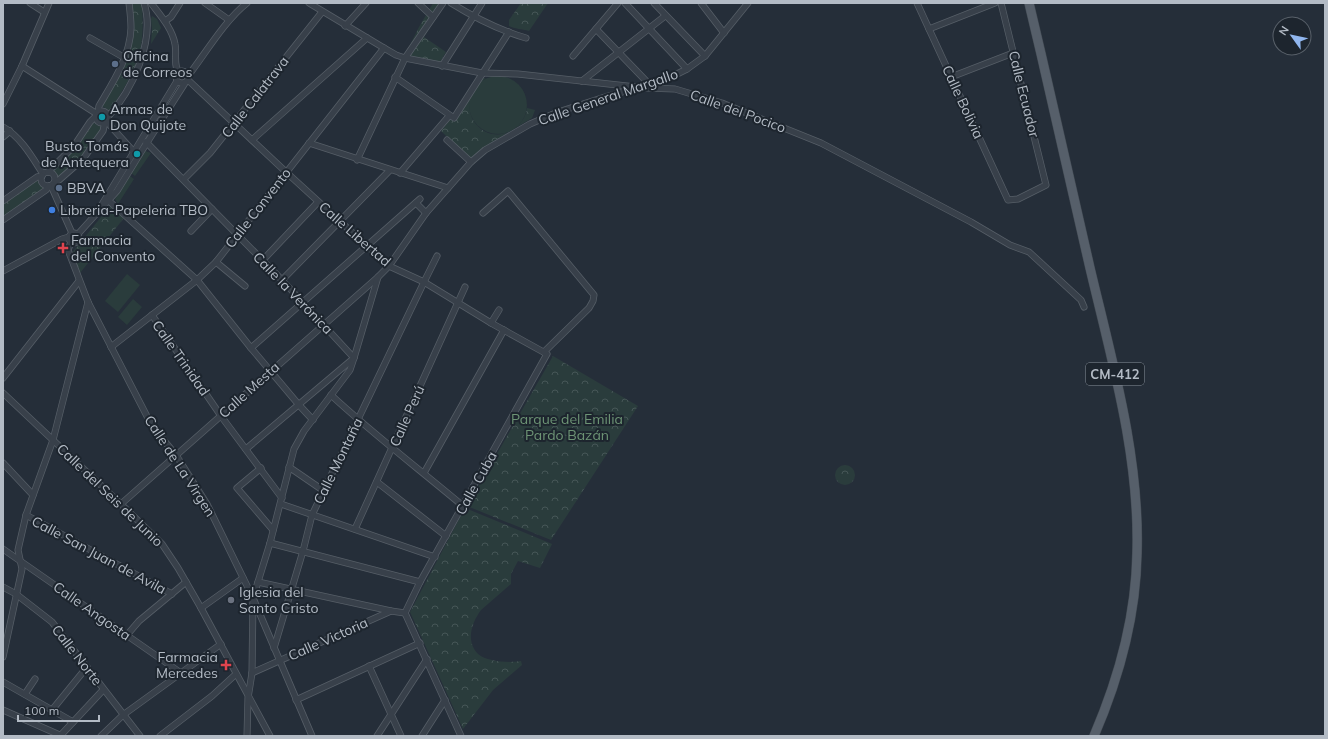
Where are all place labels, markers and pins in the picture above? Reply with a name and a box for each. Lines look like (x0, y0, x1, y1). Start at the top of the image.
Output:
place label: Oficina de Correos (123, 47, 192, 81)
marker: Oficina de Correos (110, 59, 120, 69)
place label: Armas de Don Quijote (110, 100, 186, 134)
marker: Armas de Don Quijote (97, 112, 107, 122)
place label: Busto Tomás de Antequera (41, 137, 129, 171)
marker: Busto Tomás de Antequera (132, 149, 142, 159)
place label: BBVA (67, 179, 106, 197)
marker: BBVA (54, 183, 64, 193)
place label: Libreria-Papeleria TBO (60, 201, 208, 219)
marker: Libreria-Papeleria TBO (47, 205, 57, 215)
place label: Farmacia del Convento (71, 231, 155, 265)
marker: Farmacia del Convento (58, 243, 68, 253)
place label: Iglesia del Santo Cristo (239, 583, 319, 617)
marker: Iglesia del Santo Cristo (226, 595, 236, 605)
place label: Farmacia Mercedes (156, 648, 218, 682)
marker: Farmacia Mercedes (221, 660, 231, 670)

